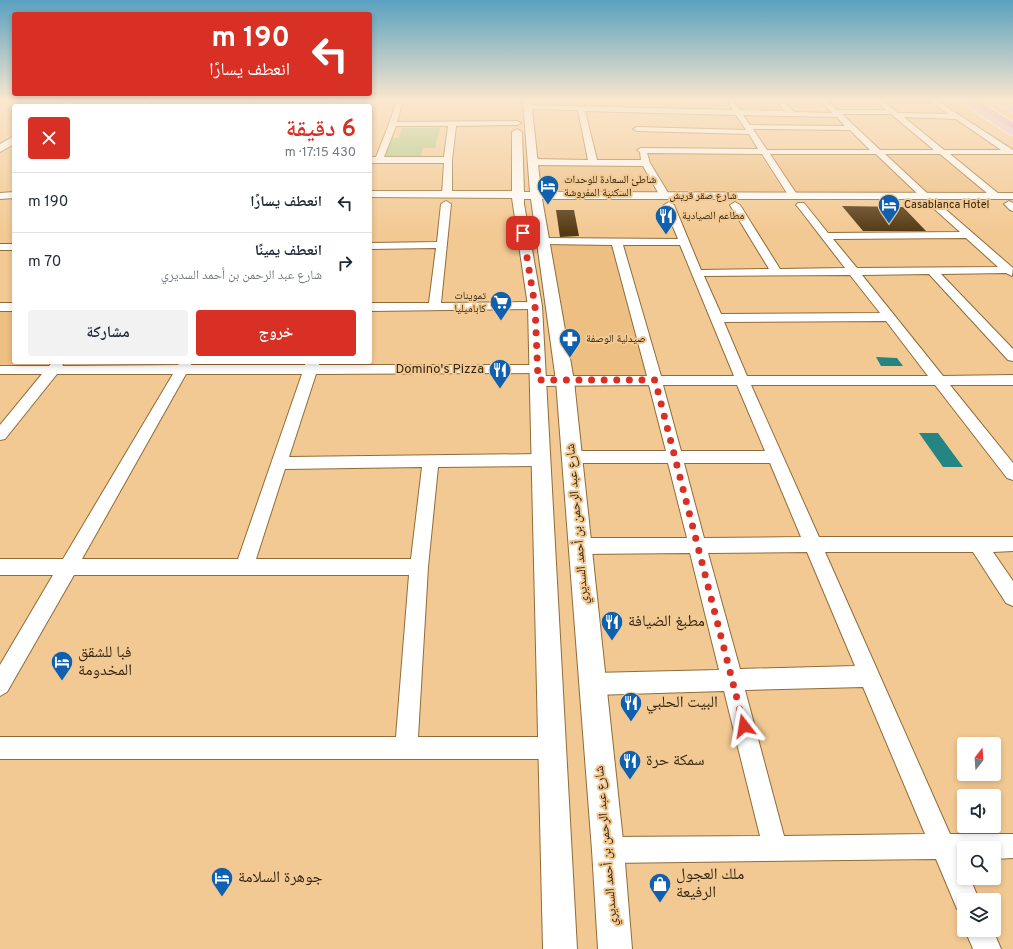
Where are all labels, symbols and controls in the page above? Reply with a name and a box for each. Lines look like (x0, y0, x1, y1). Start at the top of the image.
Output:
text: 190 m (212, 21, 290, 57)
icon: left (304, 28, 356, 80)
text: انعطف يسارًا (209, 59, 290, 82)
text: 6 دقيقة (286, 115, 356, 145)
button: close (28, 117, 70, 159)
text: 430 m · 17:15 (285, 145, 356, 161)
hotel icon: شاطئ السعادة للوحدات السكنية المفروشة (535, 173, 561, 206)
place label: شاطئ السعادة للوحدات السكنية المفروشة (564, 173, 656, 200)
street label: شارع صقر قريش (669, 189, 737, 203)
icon: left (334, 192, 356, 214)
hotel icon: Casablanca Hotel (876, 192, 902, 225)
text: 190 m (28, 193, 68, 212)
text: انعطف يسارًا (250, 193, 322, 212)
place label: Casablanca Hotel (904, 198, 989, 212)
restaurant icon: مطاعم الصيادية (653, 203, 679, 236)
place label: مطاعم الصيادية (682, 209, 744, 223)
pin (506, 216, 540, 250)
icon: arrive (512, 222, 534, 244)
text: انعطف يمينًا (255, 242, 322, 261)
icon: right (334, 252, 356, 274)
text: 70 m (28, 253, 61, 272)
text: شارع عبد الرحمن بن أحمد السديري (161, 268, 322, 284)
place label: تموينات كاباميليا (454, 289, 487, 316)
supermarket icon: تموينات كاباميليا (488, 289, 514, 322)
button: مشاركة (28, 310, 188, 356)
button: خروج (196, 310, 356, 356)
pharmacy icon: صيدلية الوصفة (557, 326, 583, 359)
place label: صيدلية الوصفة (586, 332, 646, 346)
restaurant icon: Domino's Pizza (487, 357, 513, 390)
place label: Domino's Pizza (396, 362, 484, 378)
street label: شارع عبد الرحمن بن أحمد السديري (562, 443, 594, 605)
restaurant icon: مطبغ الضيافة (599, 609, 625, 642)
place label: مطبغ الضيافة (628, 612, 705, 632)
place label: فبا للشقق المخدومة (78, 643, 132, 681)
hotel icon: فبا للشقق المخدومة (49, 649, 75, 682)
restaurant icon: البيت الحلبي (618, 690, 644, 723)
place label: البيت الحلبي (646, 693, 718, 714)
position arrow (723, 705, 765, 747)
north arrow (957, 737, 1001, 781)
map controls (957, 737, 1001, 937)
restaurant icon: سمكة حرة (617, 748, 643, 781)
place label: سمكة حرة (646, 751, 705, 771)
street label: شارع عبد الرحمن بن أحمد السديري (591, 765, 623, 927)
button: sound (957, 789, 1001, 833)
button: search (957, 841, 1001, 885)
hotel icon: جوهرة السلامة (209, 865, 235, 898)
place label: ملك العجول الرفيعة (676, 865, 744, 903)
place label: جوهرة السلامة (238, 868, 323, 888)
shop icon: ملك العجول الرفيعة (647, 871, 673, 904)
button: layers (957, 893, 1001, 937)

